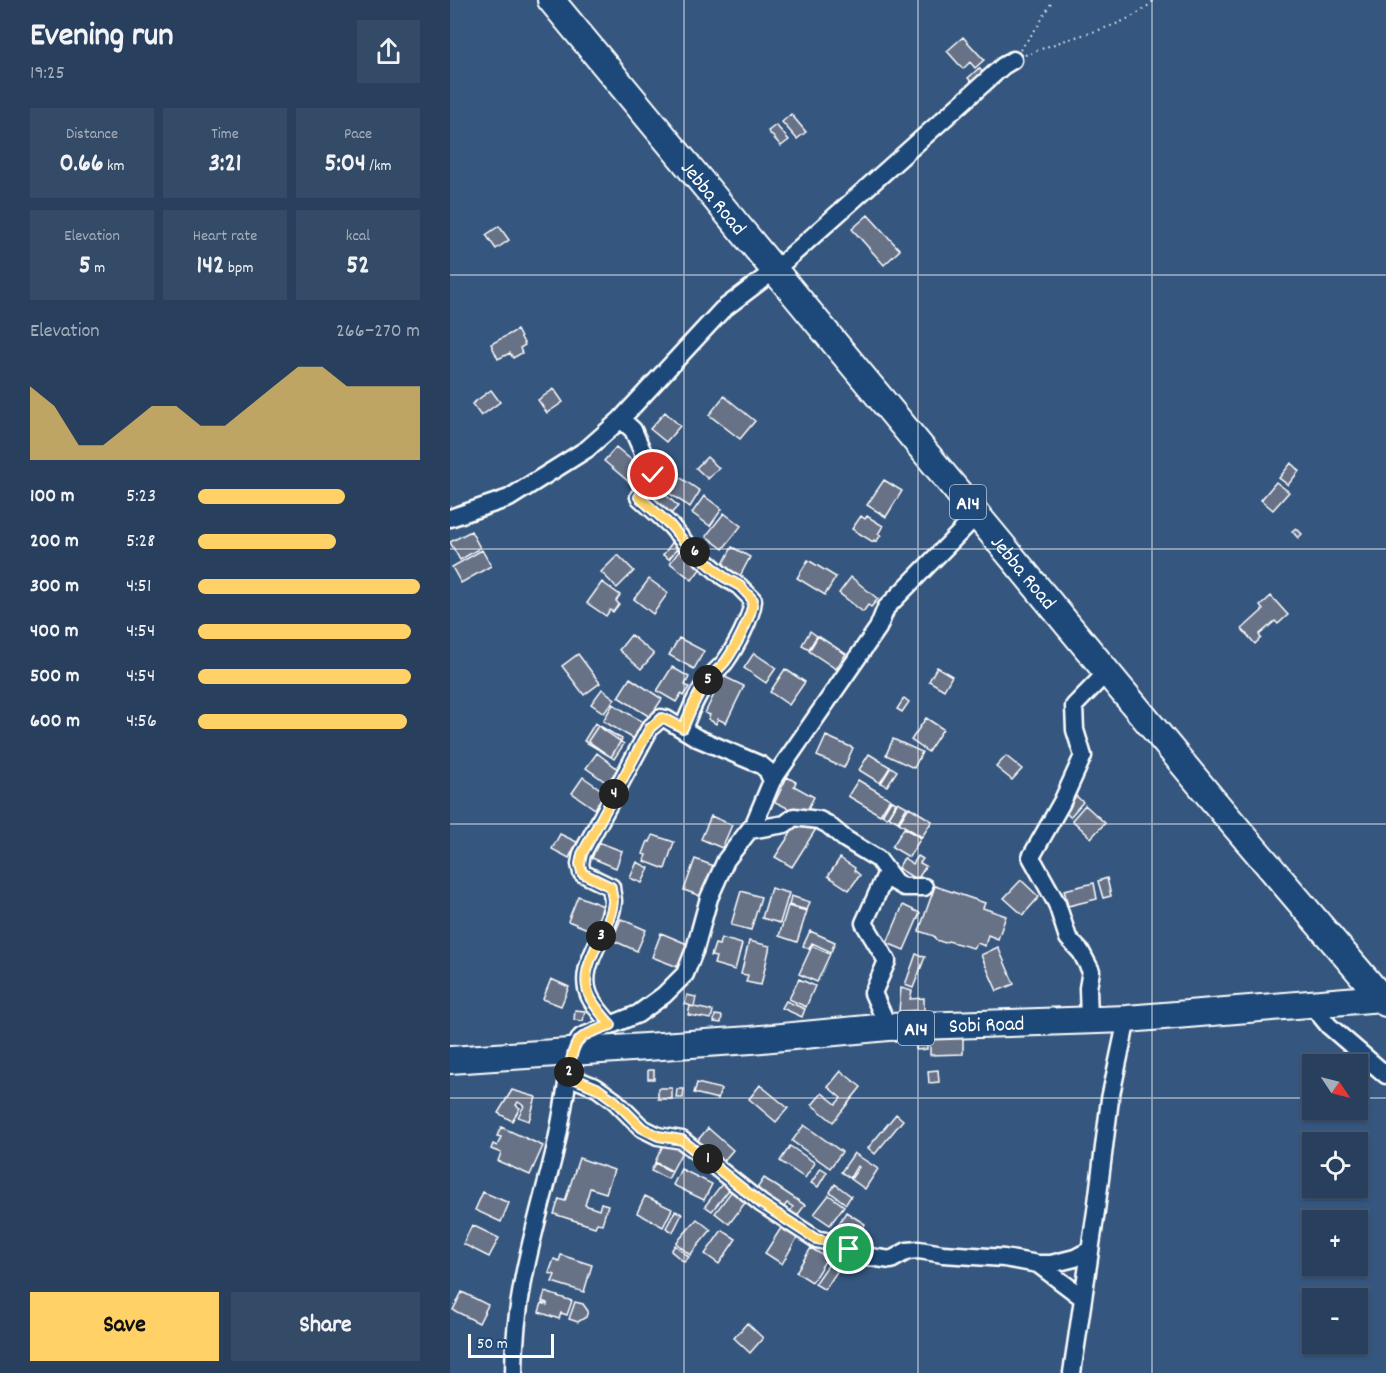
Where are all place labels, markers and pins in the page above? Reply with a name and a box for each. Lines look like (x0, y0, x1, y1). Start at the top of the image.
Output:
pin (627, 449, 678, 500)
pin: 6 (680, 537, 710, 567)
pin: 5 (693, 665, 723, 695)
pin: 4 (599, 779, 629, 809)
pin: 3 (586, 921, 616, 951)
pin: 2 (554, 1057, 584, 1087)
pin: 1 (693, 1144, 723, 1174)
pin (823, 1223, 874, 1274)

